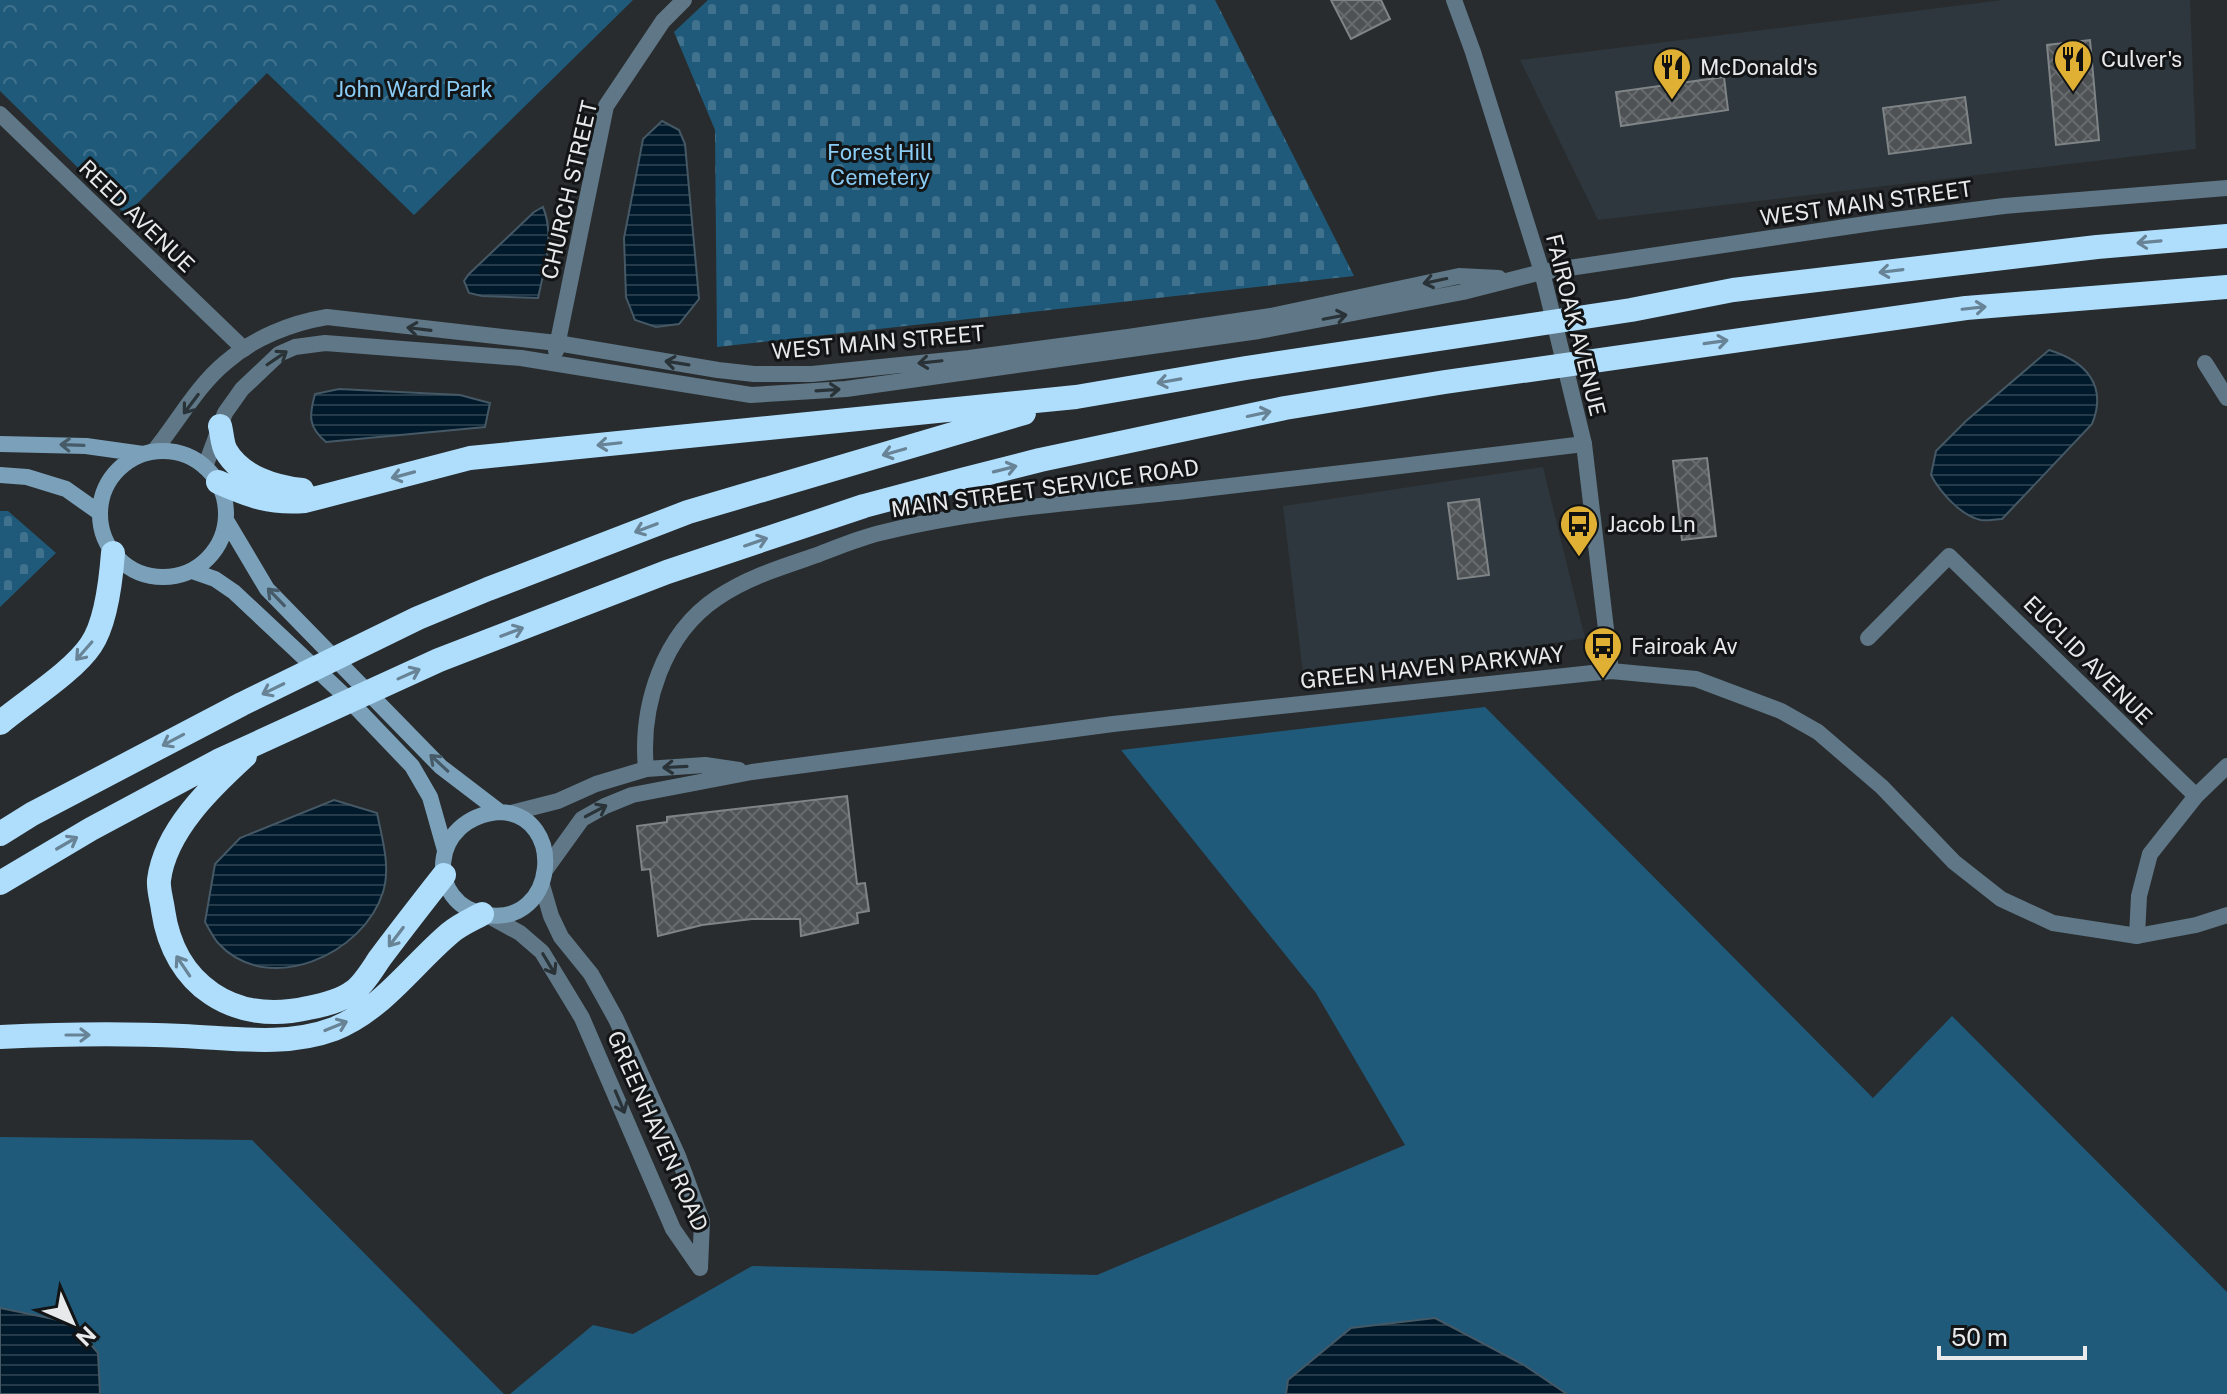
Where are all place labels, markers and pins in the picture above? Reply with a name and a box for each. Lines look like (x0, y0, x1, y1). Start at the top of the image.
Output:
restaurant icon: Culver's (2052, 38, 2094, 93)
restaurant icon: McDonald's (1651, 46, 1693, 101)
place label: Culver's (2101, 46, 2182, 72)
place label: McDonald's (1700, 54, 1818, 80)
bus stop icon: Jacob Ln (1558, 503, 1600, 558)
place label: Jacob Ln (1607, 511, 1696, 537)
bus stop icon: Fairoak Av (1582, 625, 1624, 680)
place label: Fairoak Av (1631, 633, 1738, 659)

